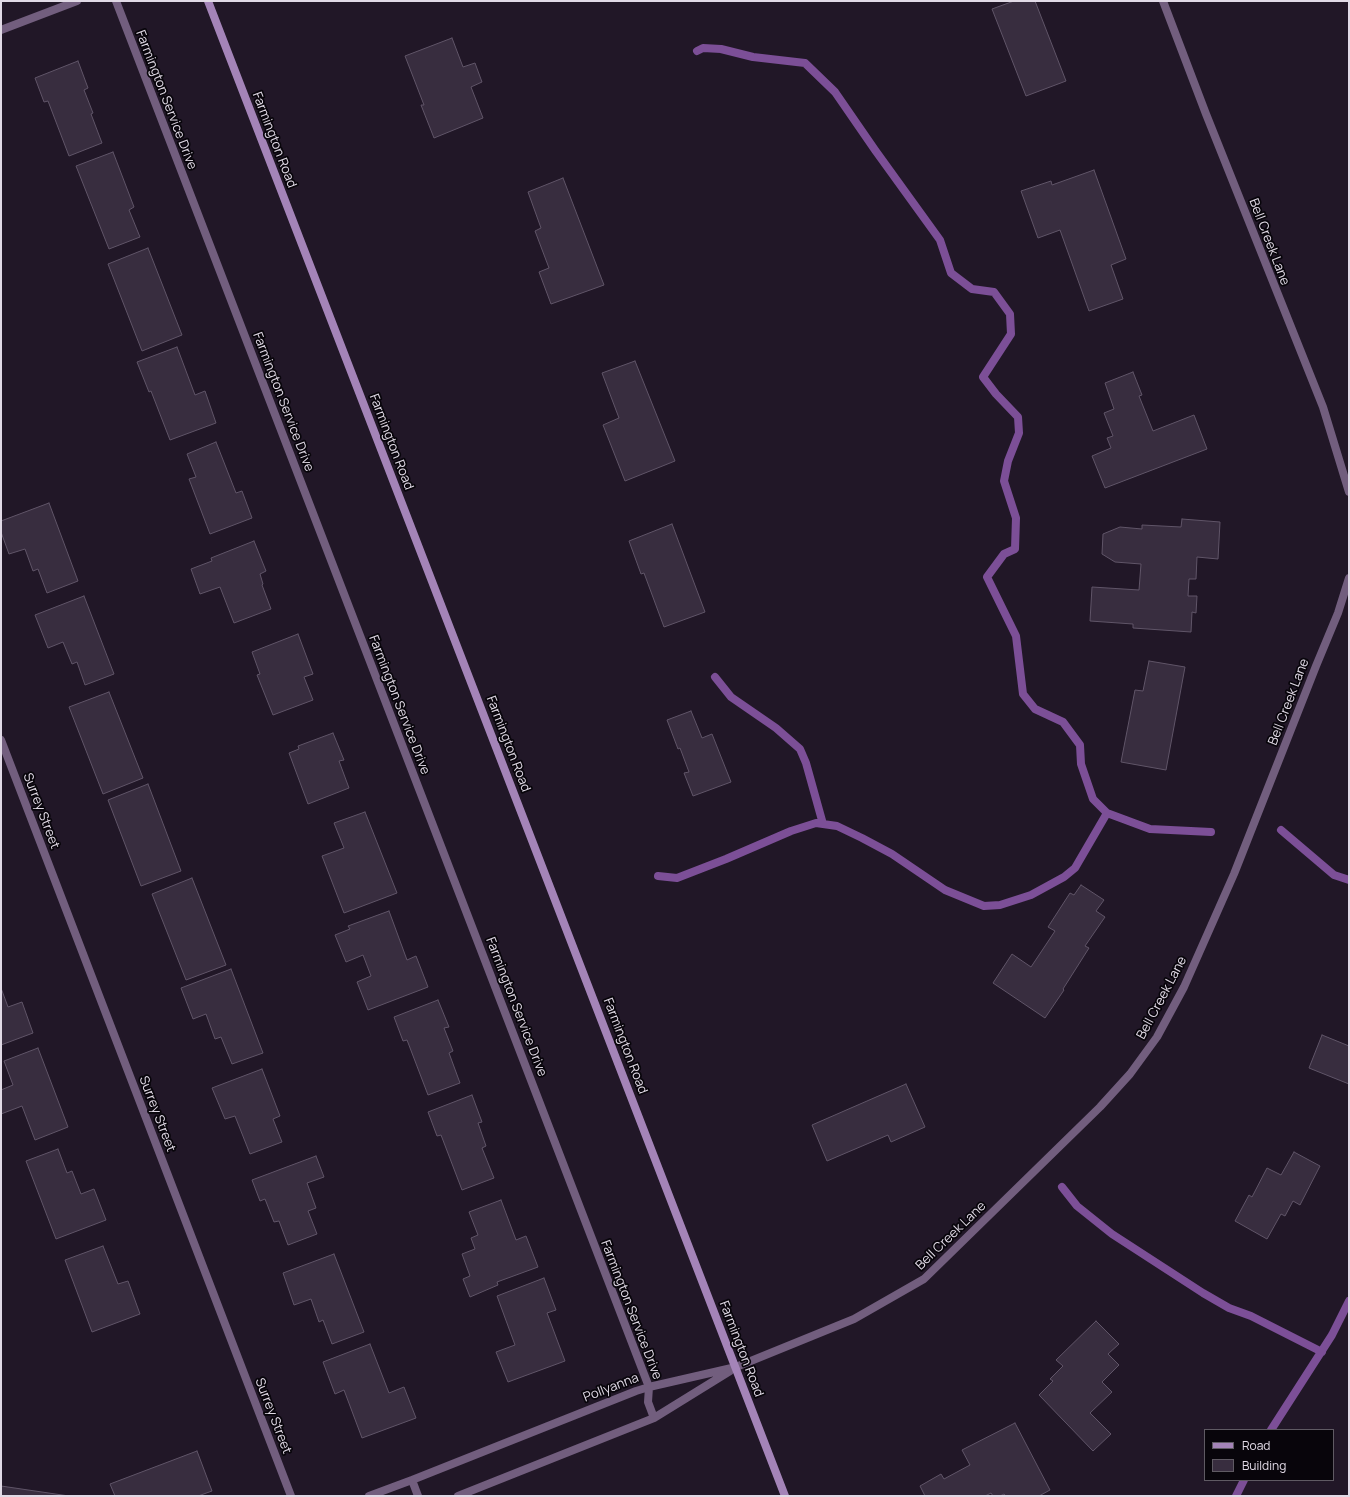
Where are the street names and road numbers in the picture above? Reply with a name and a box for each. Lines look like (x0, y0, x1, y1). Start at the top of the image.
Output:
street label: Farmington Service Drive (132, 28, 200, 172)
street label: Farmington Road (249, 90, 299, 190)
street label: Bell Creek Lane (1245, 197, 1293, 287)
street label: Farmington Service Drive (249, 330, 317, 474)
street label: Farmington Road (366, 392, 416, 492)
street label: Farmington Service Drive (365, 633, 433, 777)
street label: Bell Creek Lane (1265, 657, 1313, 747)
street label: Farmington Road (483, 694, 533, 794)
street label: Surrey Street (19, 771, 63, 851)
street label: Farmington Service Drive (482, 935, 550, 1079)
street label: Bell Creek Lane (1134, 954, 1190, 1042)
street label: Farmington Road (600, 996, 650, 1096)
street label: Surrey Street (135, 1074, 179, 1154)
street label: Bell Creek Lane (913, 1199, 989, 1273)
street label: Farmington Service Drive (597, 1238, 665, 1382)
street label: Farmington Road (716, 1299, 766, 1399)
street label: Pollyanna (581, 1370, 641, 1406)
street label: Surrey Street (251, 1376, 295, 1456)

